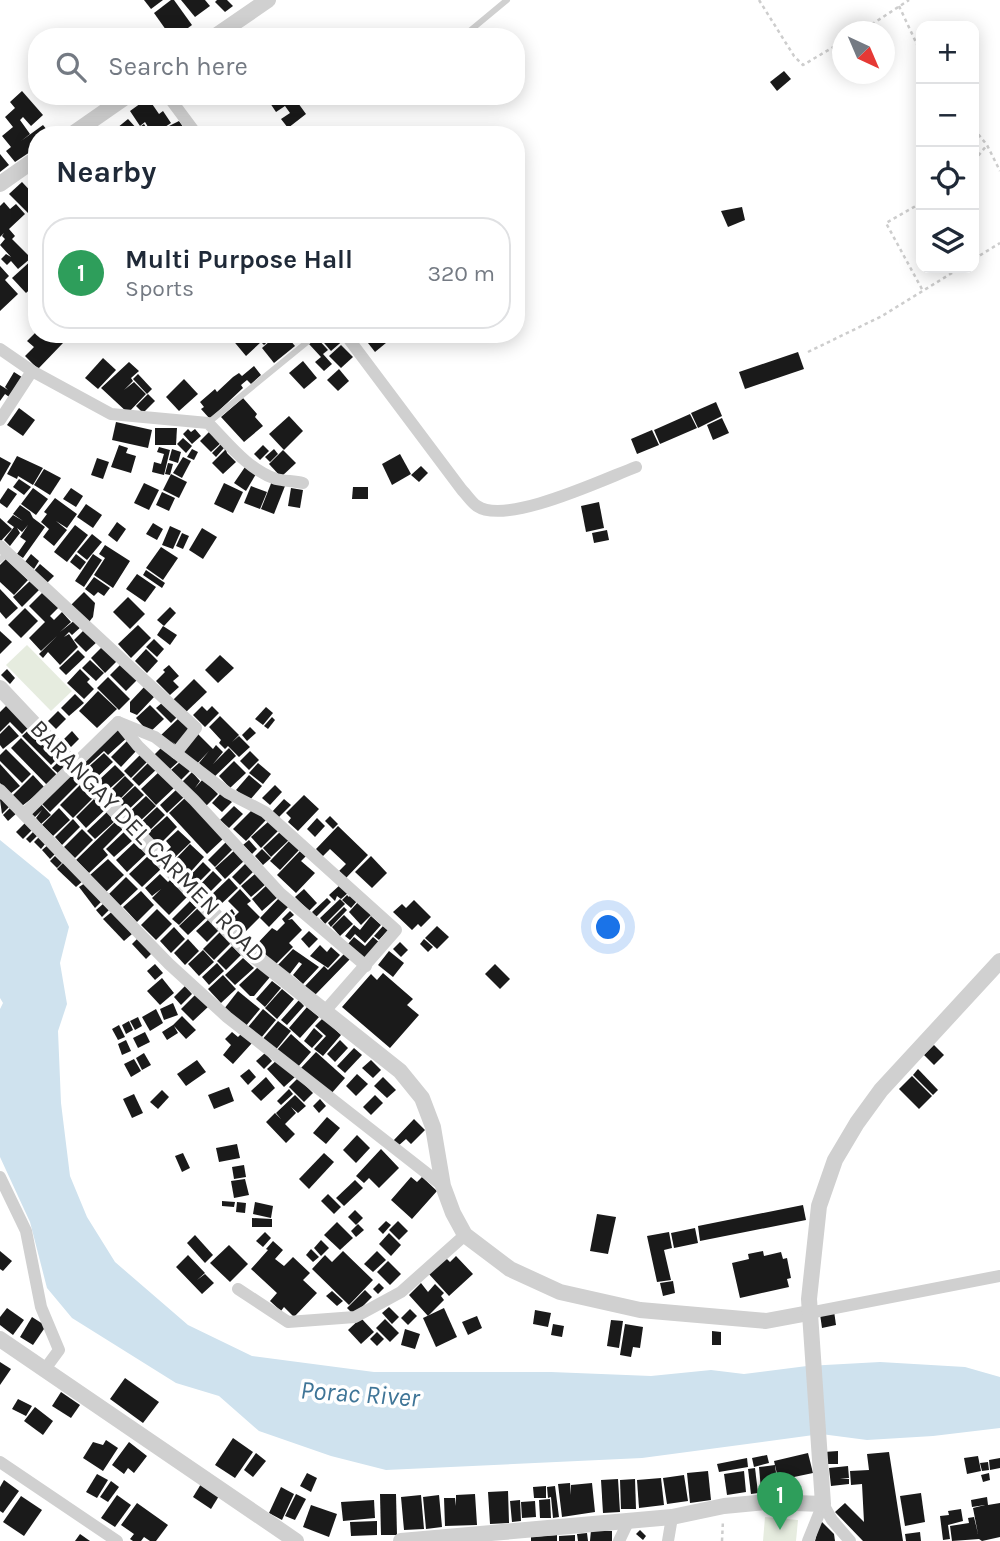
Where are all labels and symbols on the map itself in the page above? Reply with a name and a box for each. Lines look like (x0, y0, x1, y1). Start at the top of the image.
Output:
north arrow (832, 21, 895, 84)
street label: BARANGAY DEL CARMEN ROAD (25, 714, 271, 968)
your location (591, 910, 625, 944)
water label: Porac River (299, 1374, 422, 1414)
pin: 1 (757, 1472, 803, 1530)

